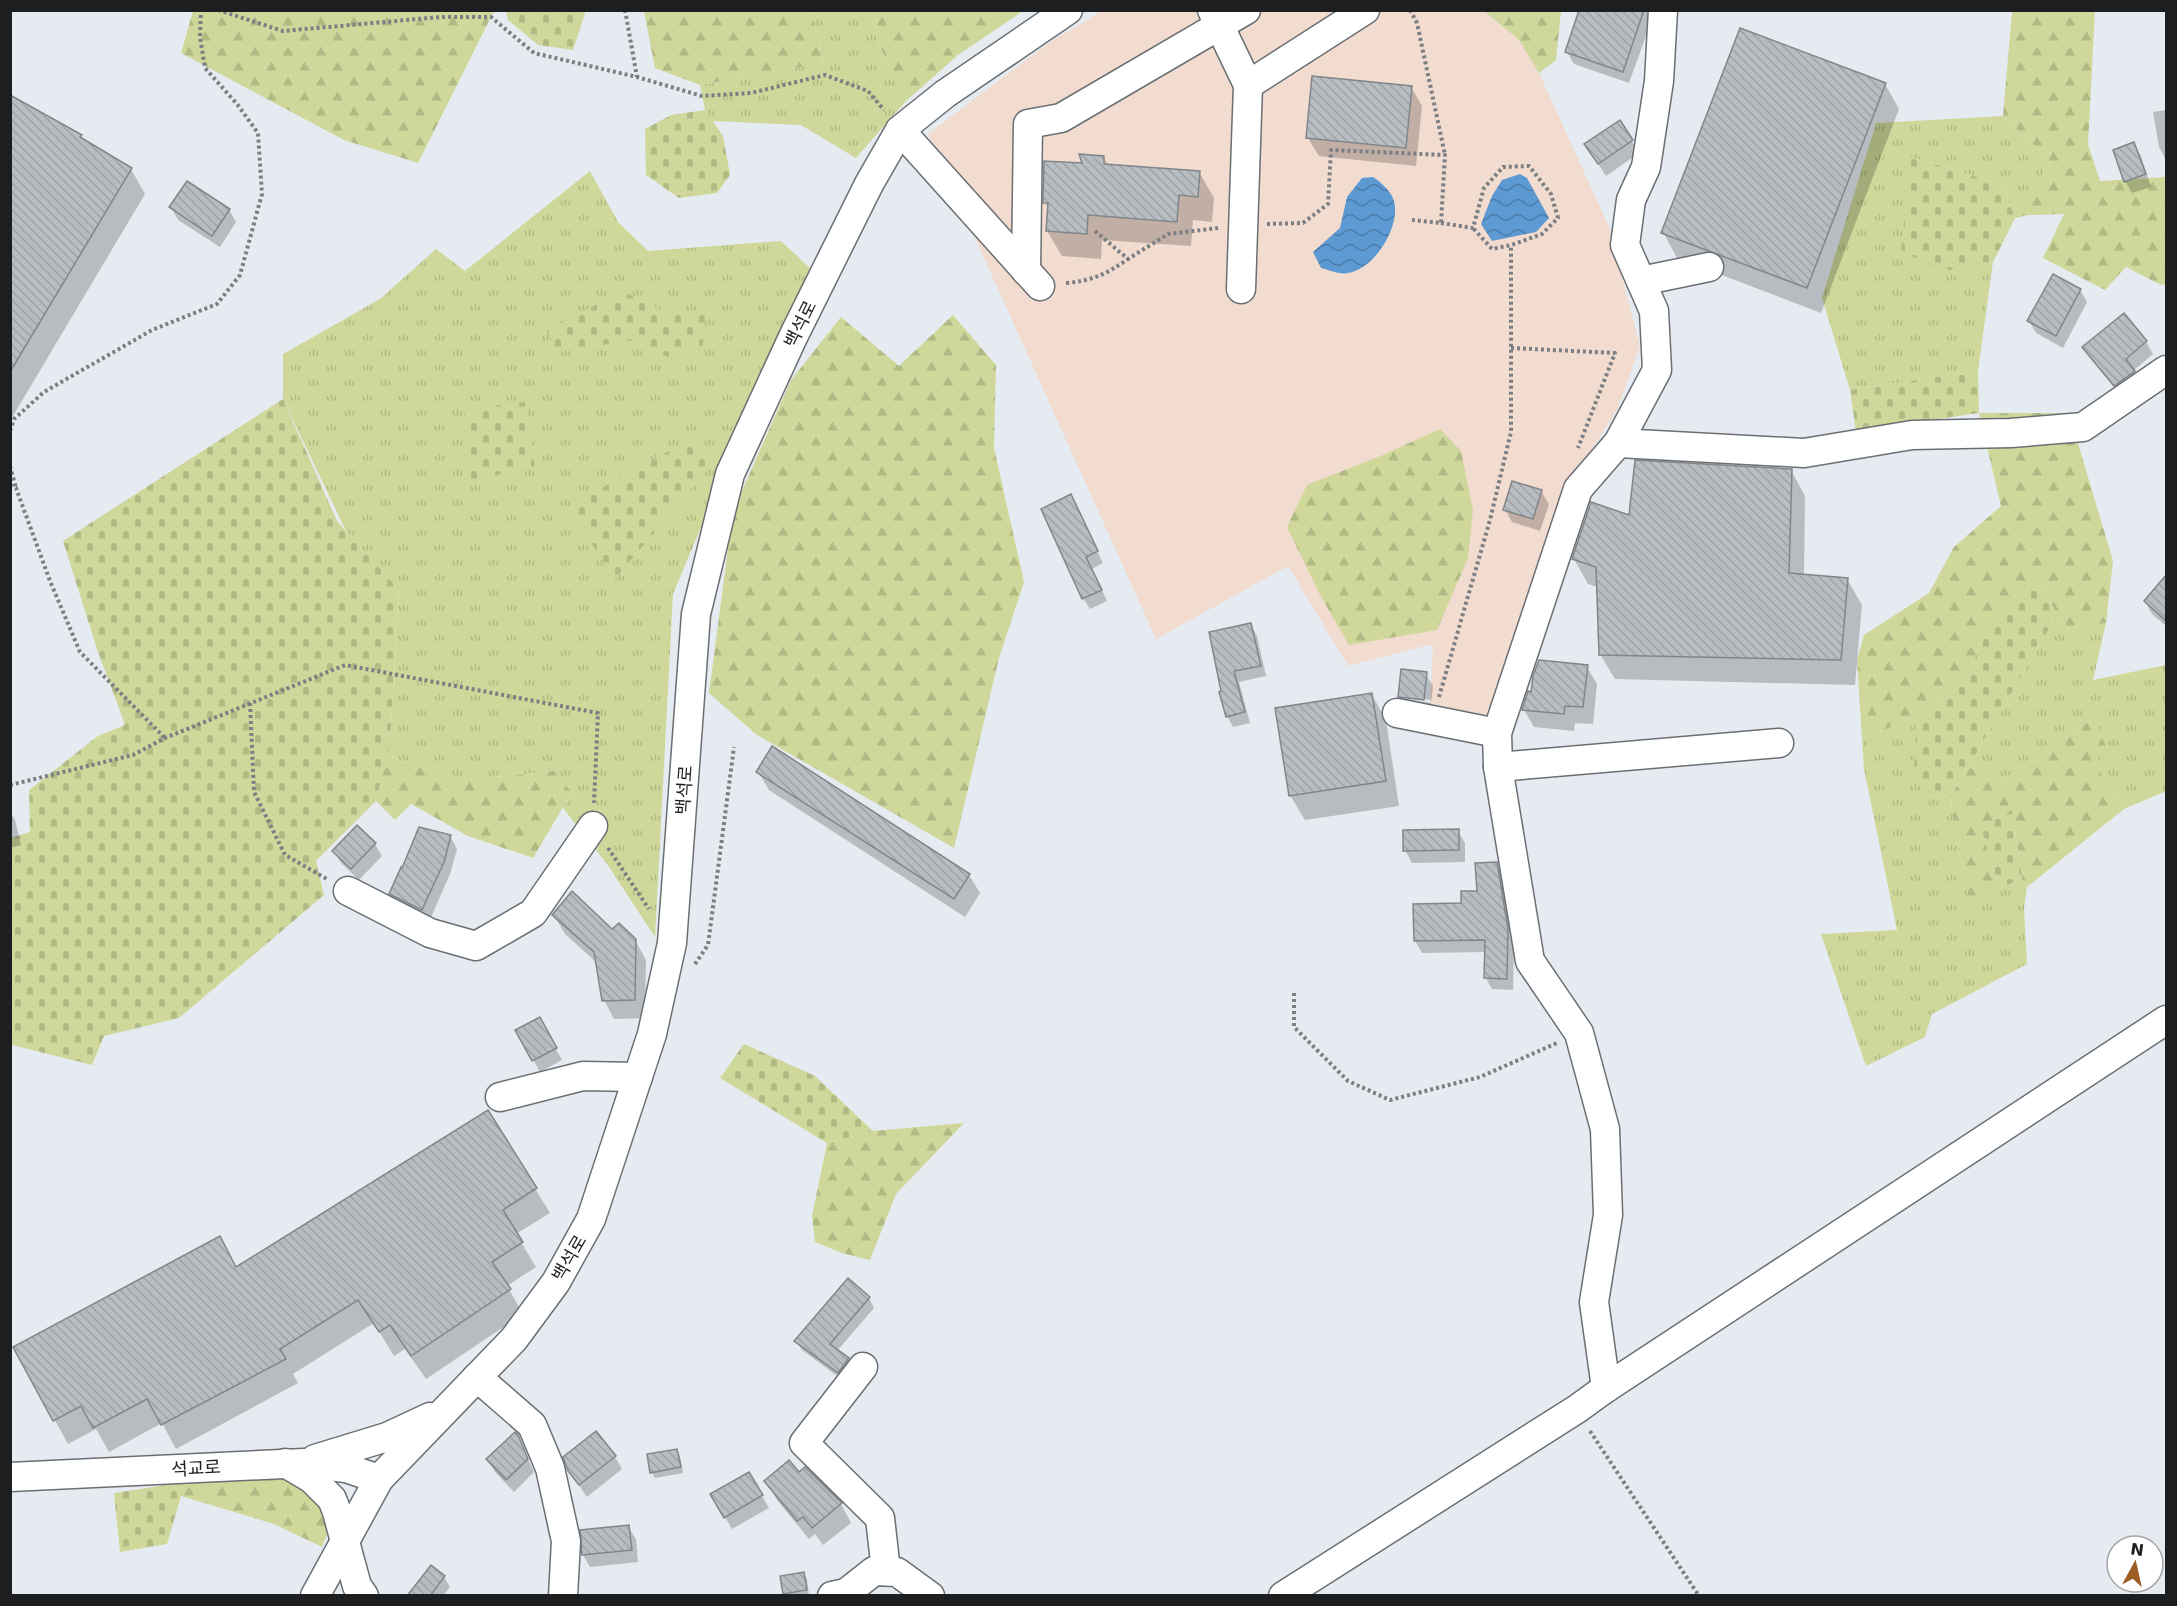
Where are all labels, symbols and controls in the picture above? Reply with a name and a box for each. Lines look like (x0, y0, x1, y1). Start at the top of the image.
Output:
street label: 백석로 (780, 297, 820, 351)
street label: 백석로 (672, 764, 696, 816)
street label: 백석로 (547, 1231, 591, 1285)
street label: 석교로 (171, 1456, 221, 1480)
north arrow (2105, 1534, 2165, 1594)
text: N (2129, 1539, 2145, 1560)

